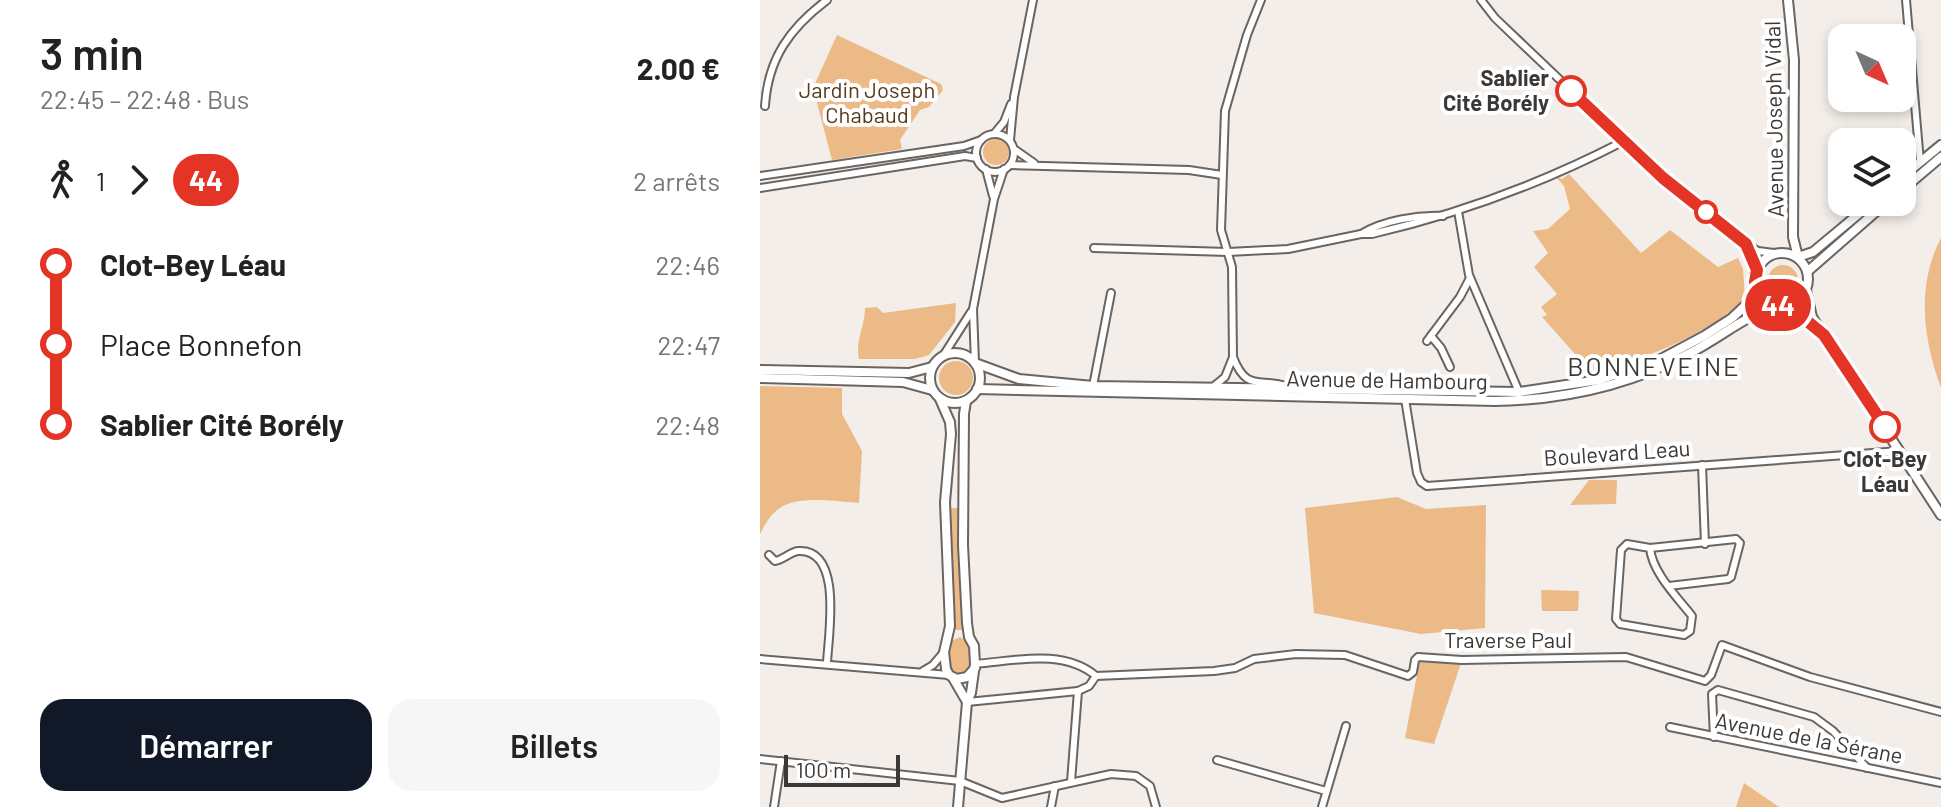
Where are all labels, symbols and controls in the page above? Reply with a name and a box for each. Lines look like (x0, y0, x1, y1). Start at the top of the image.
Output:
street label: Avenue Joseph Vidal (1758, 21, 1788, 218)
north arrow (1828, 24, 1916, 112)
map controls (1828, 24, 1916, 216)
text: 3 min (40, 26, 144, 79)
text: 2.00 € (637, 50, 720, 86)
place label: Sablier Cité Borély (1443, 64, 1550, 115)
park label: Jardin Joseph Chabaud (799, 76, 935, 127)
marker: Sablier Cité Borély (1556, 76, 1586, 106)
text: 22:45 – 22:48 · Bus (40, 83, 249, 114)
button: layers (1828, 128, 1916, 216)
icon: walk (40, 158, 84, 202)
icon: forward (117, 158, 161, 202)
text: 44 (189, 163, 223, 197)
text: 1 (96, 165, 105, 196)
text: 2 arrêts (633, 165, 720, 196)
unlabelled marker (1695, 201, 1717, 223)
text: Clot-Bey Léau (100, 246, 286, 282)
text: 22:46 (656, 249, 720, 280)
line badge: 44 (1742, 279, 1814, 331)
text: 44 (1761, 288, 1795, 322)
text: Place Bonnefon (100, 326, 302, 362)
text: 22:47 (657, 329, 720, 360)
district label: BONNEVEINE (1567, 350, 1741, 381)
street label: Avenue de Hambourg (1286, 364, 1488, 394)
text: Sablier Cité Borély (100, 406, 344, 442)
text: 22:48 (655, 409, 720, 440)
marker: Clot-Bey Léau (1870, 412, 1900, 442)
street label: Boulevard Leau (1543, 434, 1691, 470)
place label: Clot-Bey Léau (1843, 445, 1927, 496)
street label: Traverse Paul (1444, 626, 1572, 652)
button: Démarrer (40, 699, 372, 791)
button: Billets (388, 699, 720, 791)
street label: Avenue de la Sérane (1713, 706, 1905, 768)
scale bar (784, 751, 900, 787)
text: 100 m (796, 756, 851, 782)

